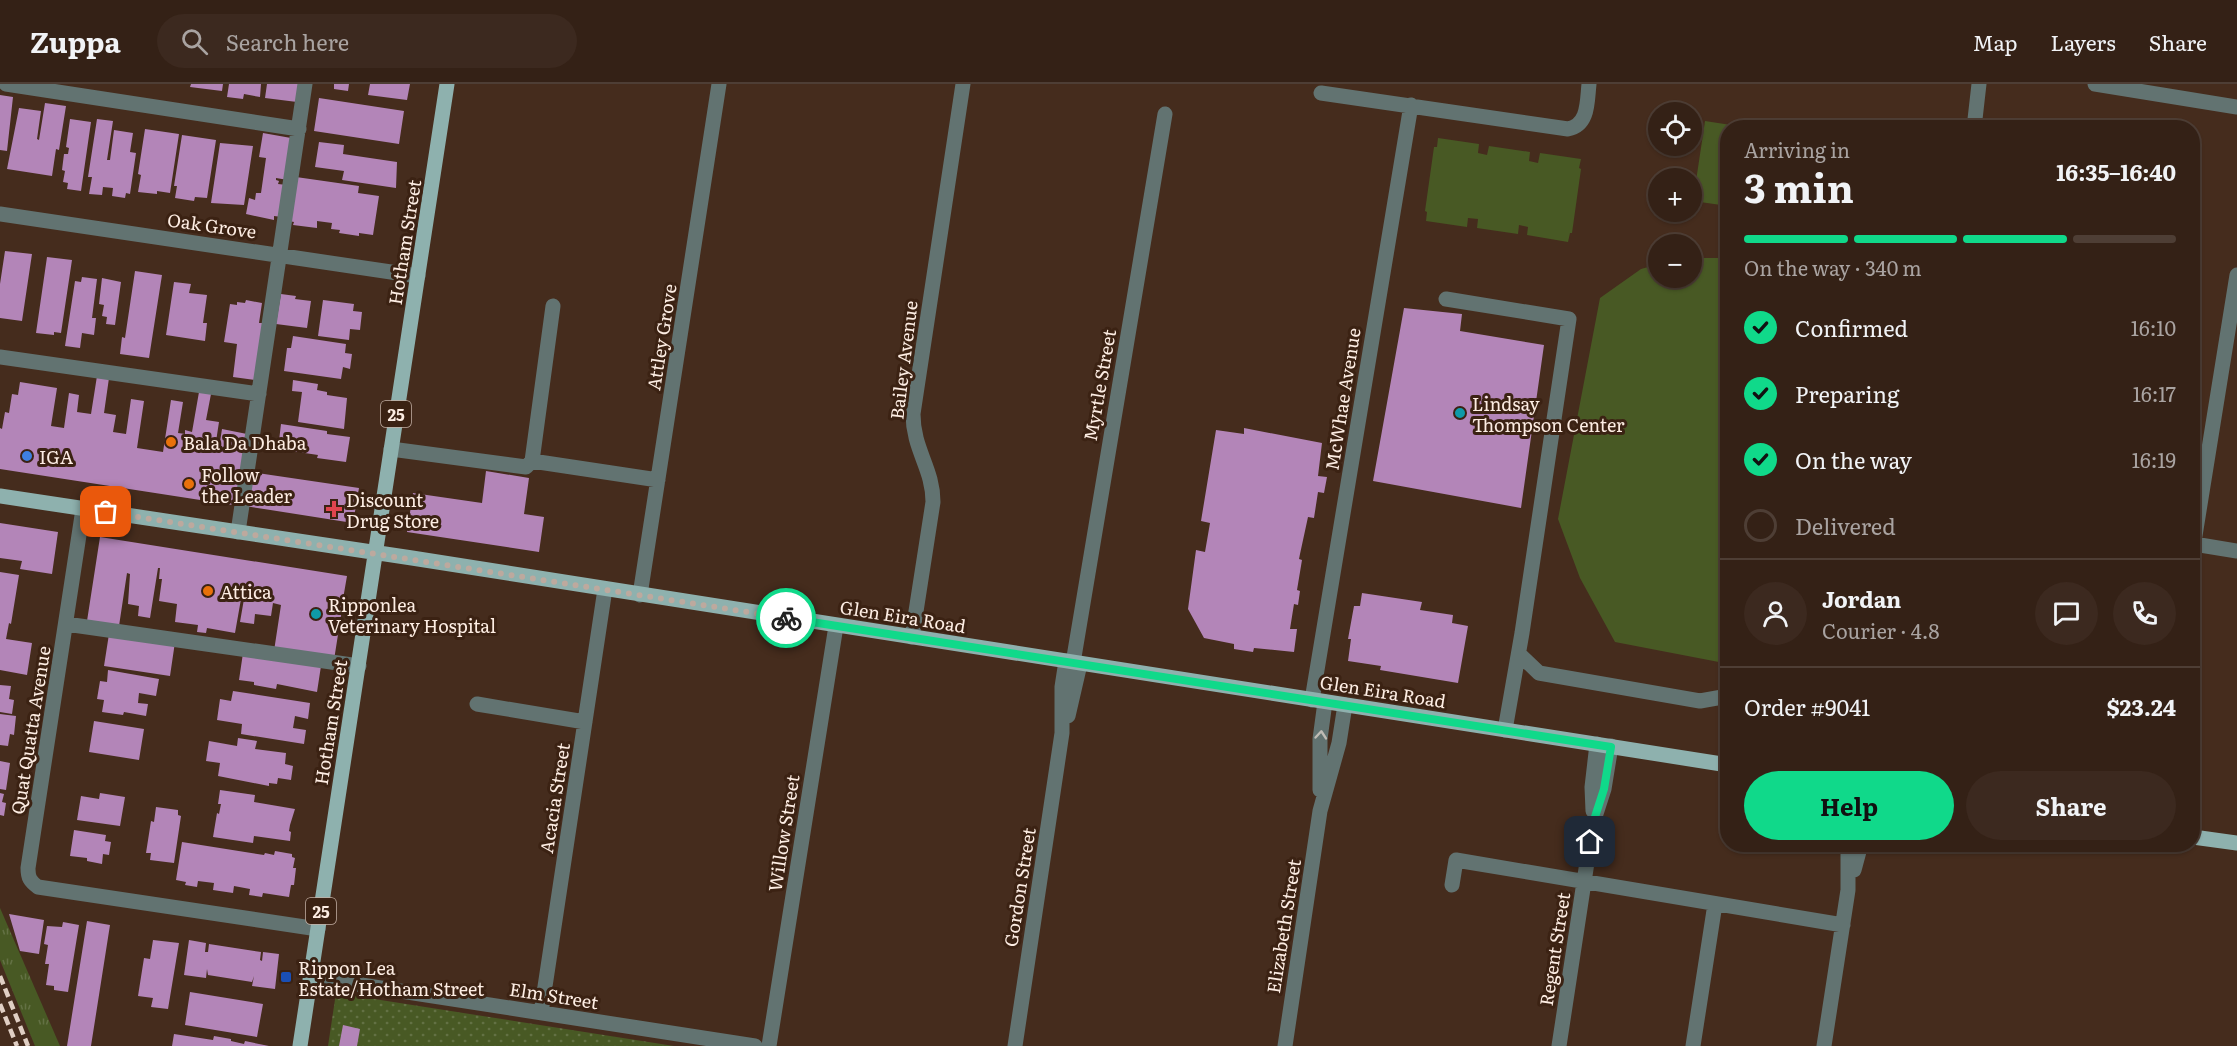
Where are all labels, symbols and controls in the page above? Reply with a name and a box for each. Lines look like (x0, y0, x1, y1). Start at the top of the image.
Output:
search box (157, 14, 577, 68)
text: Zuppa (30, 20, 121, 62)
icon: search (178, 25, 211, 58)
text: Search here (226, 25, 349, 58)
text: Map (1973, 26, 2018, 57)
text: Layers (2051, 26, 2116, 57)
text: Share (2149, 26, 2207, 57)
map controls (1648, 102, 1702, 288)
button: locate (1648, 102, 1702, 156)
text: Arriving in (1744, 134, 1850, 164)
text: 16:35–16:40 (2056, 155, 2176, 188)
text: 3 min (1744, 157, 1854, 215)
button: + (1648, 168, 1702, 222)
street label: Hotham Street (381, 177, 427, 307)
street label: Oak Grove (166, 205, 258, 245)
button: − (1648, 234, 1702, 288)
text: On the way · 340 m (1744, 252, 1922, 282)
street label: Attley Grove (639, 282, 683, 392)
street label: Bailey Avenue (882, 299, 924, 421)
icon: check (1744, 311, 1777, 344)
text: Confirmed (1795, 311, 1908, 344)
text: 16:10 (2131, 312, 2176, 342)
street label: Myrtle Street (1076, 326, 1122, 443)
street label: McWhae Avenue (1317, 326, 1367, 472)
icon: check (1744, 377, 1777, 410)
text: Preparing (1795, 377, 1899, 410)
text: 16:17 (2133, 378, 2176, 408)
place label: Lindsay Thompson Center (1472, 390, 1625, 438)
road number: 25 (381, 401, 411, 427)
marker: Lindsay Thompson Center (1453, 406, 1467, 420)
place label: Bala Da Dhaba (183, 429, 307, 456)
marker: Bala Da Dhaba (164, 435, 178, 449)
place label: IGA (39, 443, 73, 470)
icon: check (1744, 443, 1777, 476)
text: On the way (1795, 443, 1912, 476)
text: 16:19 (2132, 444, 2176, 474)
marker: IGA (20, 449, 34, 463)
place label: Follow the Leader (201, 461, 292, 509)
marker: Follow the Leader (182, 477, 196, 491)
pin (80, 486, 131, 537)
place label: Discount Drug Store (346, 486, 439, 534)
icon: bag (89, 495, 122, 528)
marker: Discount Drug Store (327, 502, 341, 516)
text: Delivered (1795, 509, 1896, 542)
place label: Attica (220, 578, 272, 605)
button: person (1744, 582, 1807, 645)
text: Jordan (1822, 582, 1901, 615)
button: chat (2035, 582, 2098, 645)
button: phone (2113, 582, 2176, 645)
marker: Attica (201, 584, 215, 598)
courier (756, 588, 816, 648)
place label: Ripponlea Veterinary Hospital (328, 591, 496, 639)
street label: Glen Eira Road (838, 593, 968, 639)
icon: bike (770, 602, 803, 635)
marker: Ripponlea Veterinary Hospital (309, 607, 323, 621)
text: Courier · 4.8 (1822, 615, 1939, 645)
street label: Quat Quatta Avenue (3, 644, 57, 816)
street label: Hotham Street (307, 657, 353, 787)
street label: Glen Eira Road (1318, 668, 1448, 714)
text: Order #9041 (1744, 690, 1870, 723)
text: $23.24 (2107, 690, 2176, 723)
one-way arrow (1314, 731, 1327, 740)
street label: Acacia Street (532, 740, 576, 855)
button: Help (1744, 771, 1954, 840)
button: Share (1966, 771, 2176, 840)
street label: Willow Street (760, 772, 806, 893)
pin (1564, 816, 1615, 867)
street label: Gordon Street (996, 825, 1042, 949)
icon: home (1573, 825, 1606, 858)
street label: Elizabeth Street (1259, 856, 1307, 995)
street label: Regent Street (1532, 890, 1576, 1008)
road number: 25 (306, 898, 336, 924)
place label: Rippon Lea Estate/Hotham Street (298, 954, 485, 1002)
marker: Rippon Lea Estate/Hotham Street (279, 970, 293, 984)
street label: Elm Street (508, 975, 601, 1015)

